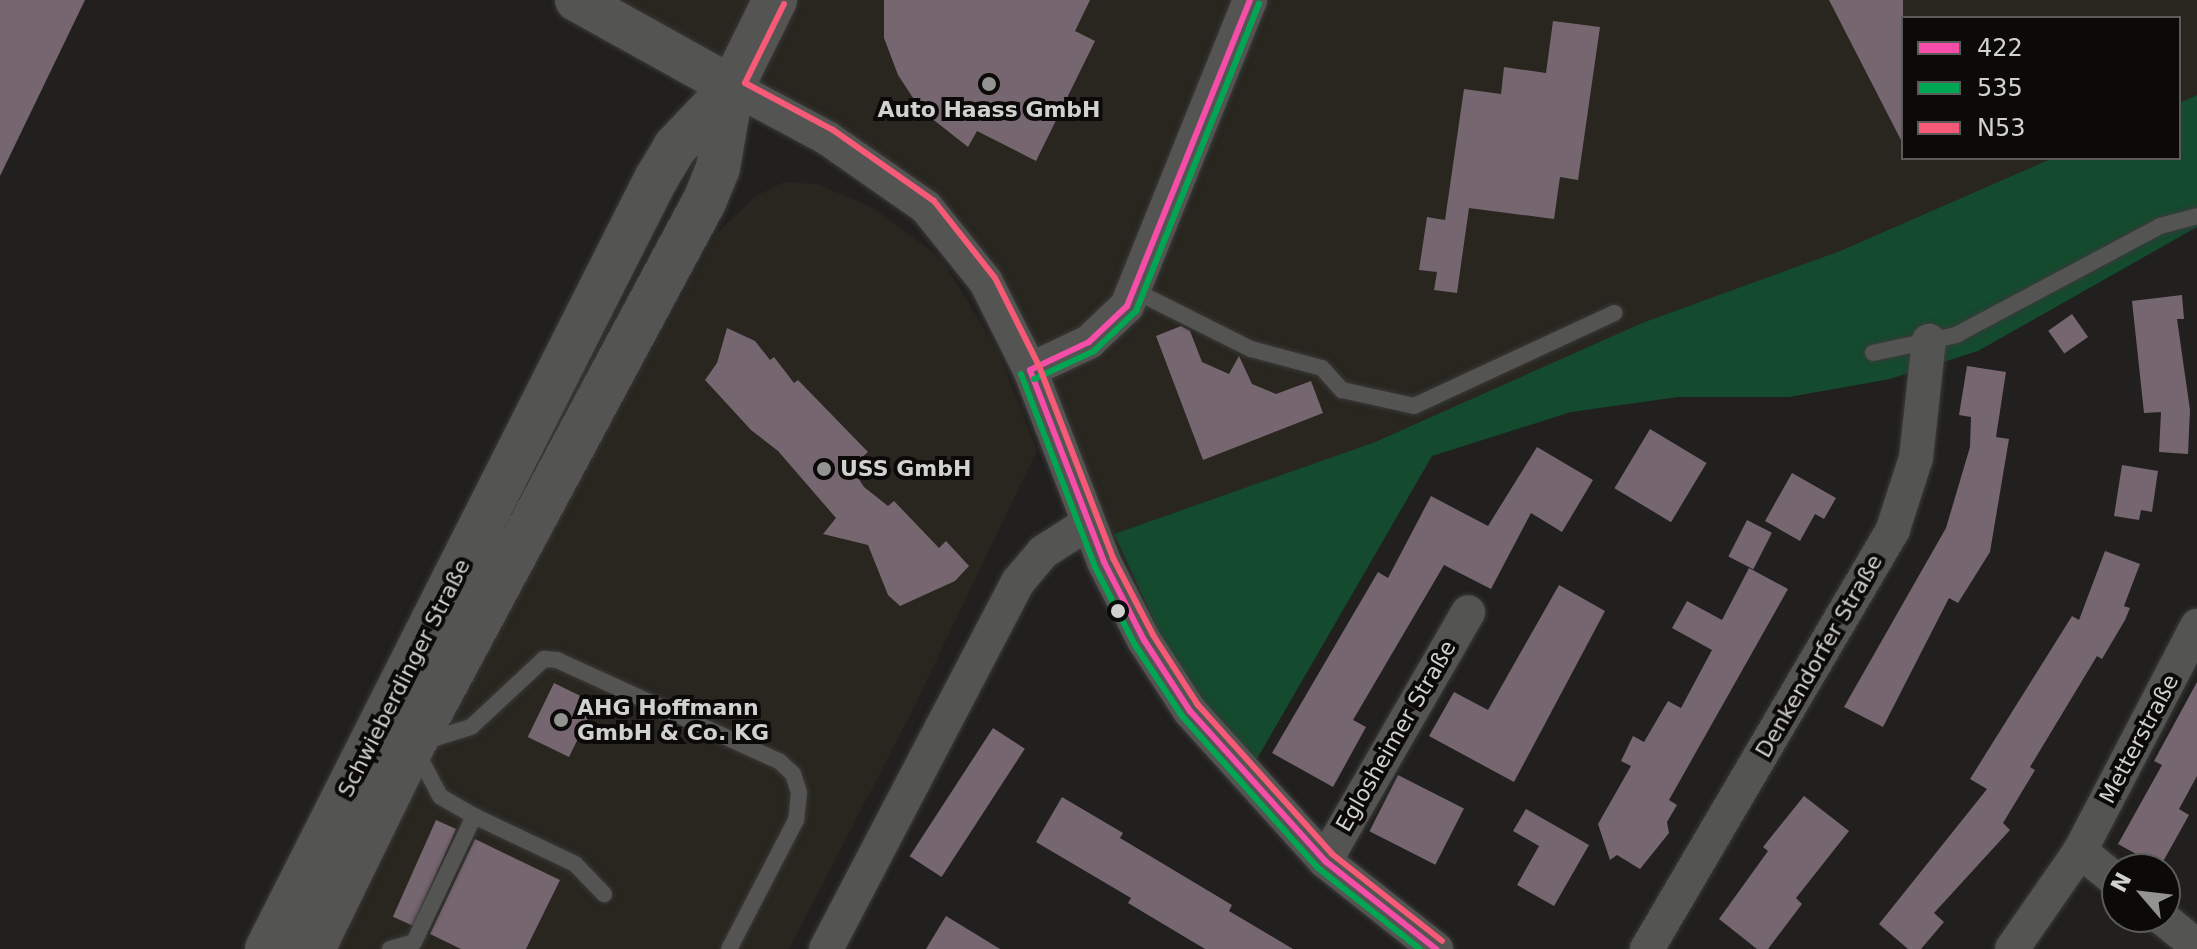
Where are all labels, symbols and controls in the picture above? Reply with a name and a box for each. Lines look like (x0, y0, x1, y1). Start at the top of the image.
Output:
legend (1901, 16, 2181, 160)
text: 422 (1977, 34, 2023, 62)
text: 535 (1977, 74, 2023, 102)
marker: Auto Haass GmbH (980, 75, 998, 93)
place label: Auto Haass GmbH (877, 97, 1101, 123)
text: N53 (1977, 114, 2026, 142)
place label: USS GmbH (840, 456, 971, 482)
marker: USS GmbH (815, 460, 833, 478)
street label: Denkendorfer Straße (1750, 550, 1888, 762)
street label: Schwieberdinger Straße (332, 554, 476, 802)
unlabelled marker (1110, 603, 1126, 619)
street label: Eglosheimer Straße (1331, 636, 1461, 836)
street label: Metterstraße (2094, 670, 2184, 808)
place label: AHG Hoffmann GmbH & Co. KG (577, 694, 769, 746)
marker: AHG Hoffmann GmbH & Co. KG (552, 711, 570, 729)
north arrow (2101, 853, 2181, 933)
text: N (2106, 868, 2136, 896)

